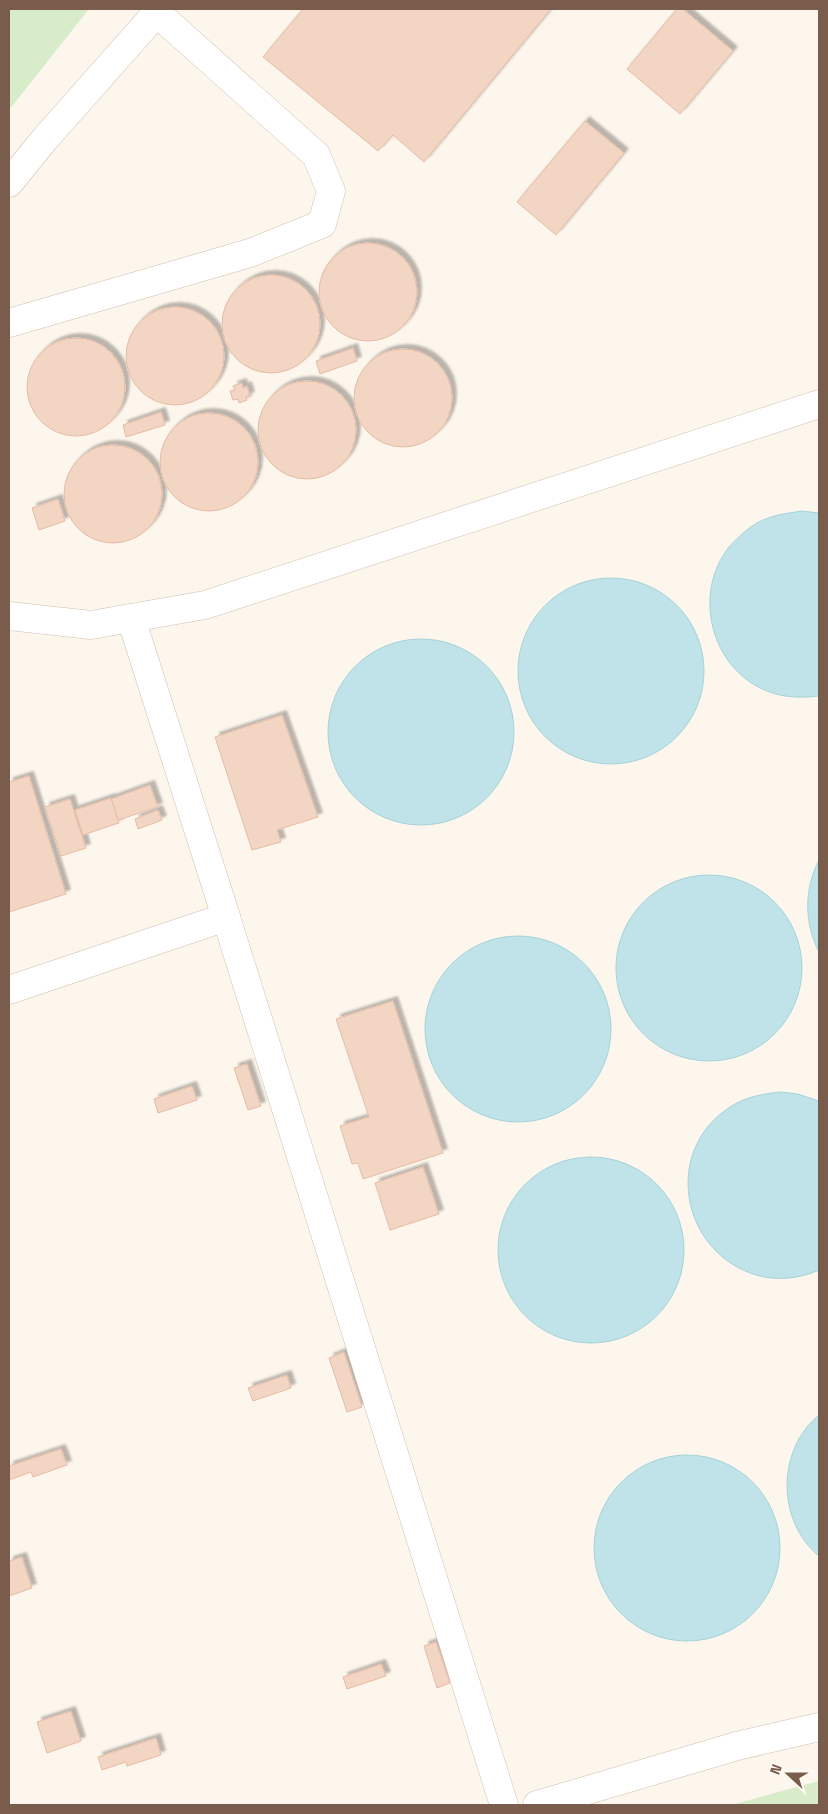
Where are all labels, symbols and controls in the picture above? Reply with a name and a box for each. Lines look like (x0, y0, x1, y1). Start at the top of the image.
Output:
north arrow (763, 1749, 813, 1799)
text: N (766, 1762, 786, 1777)

